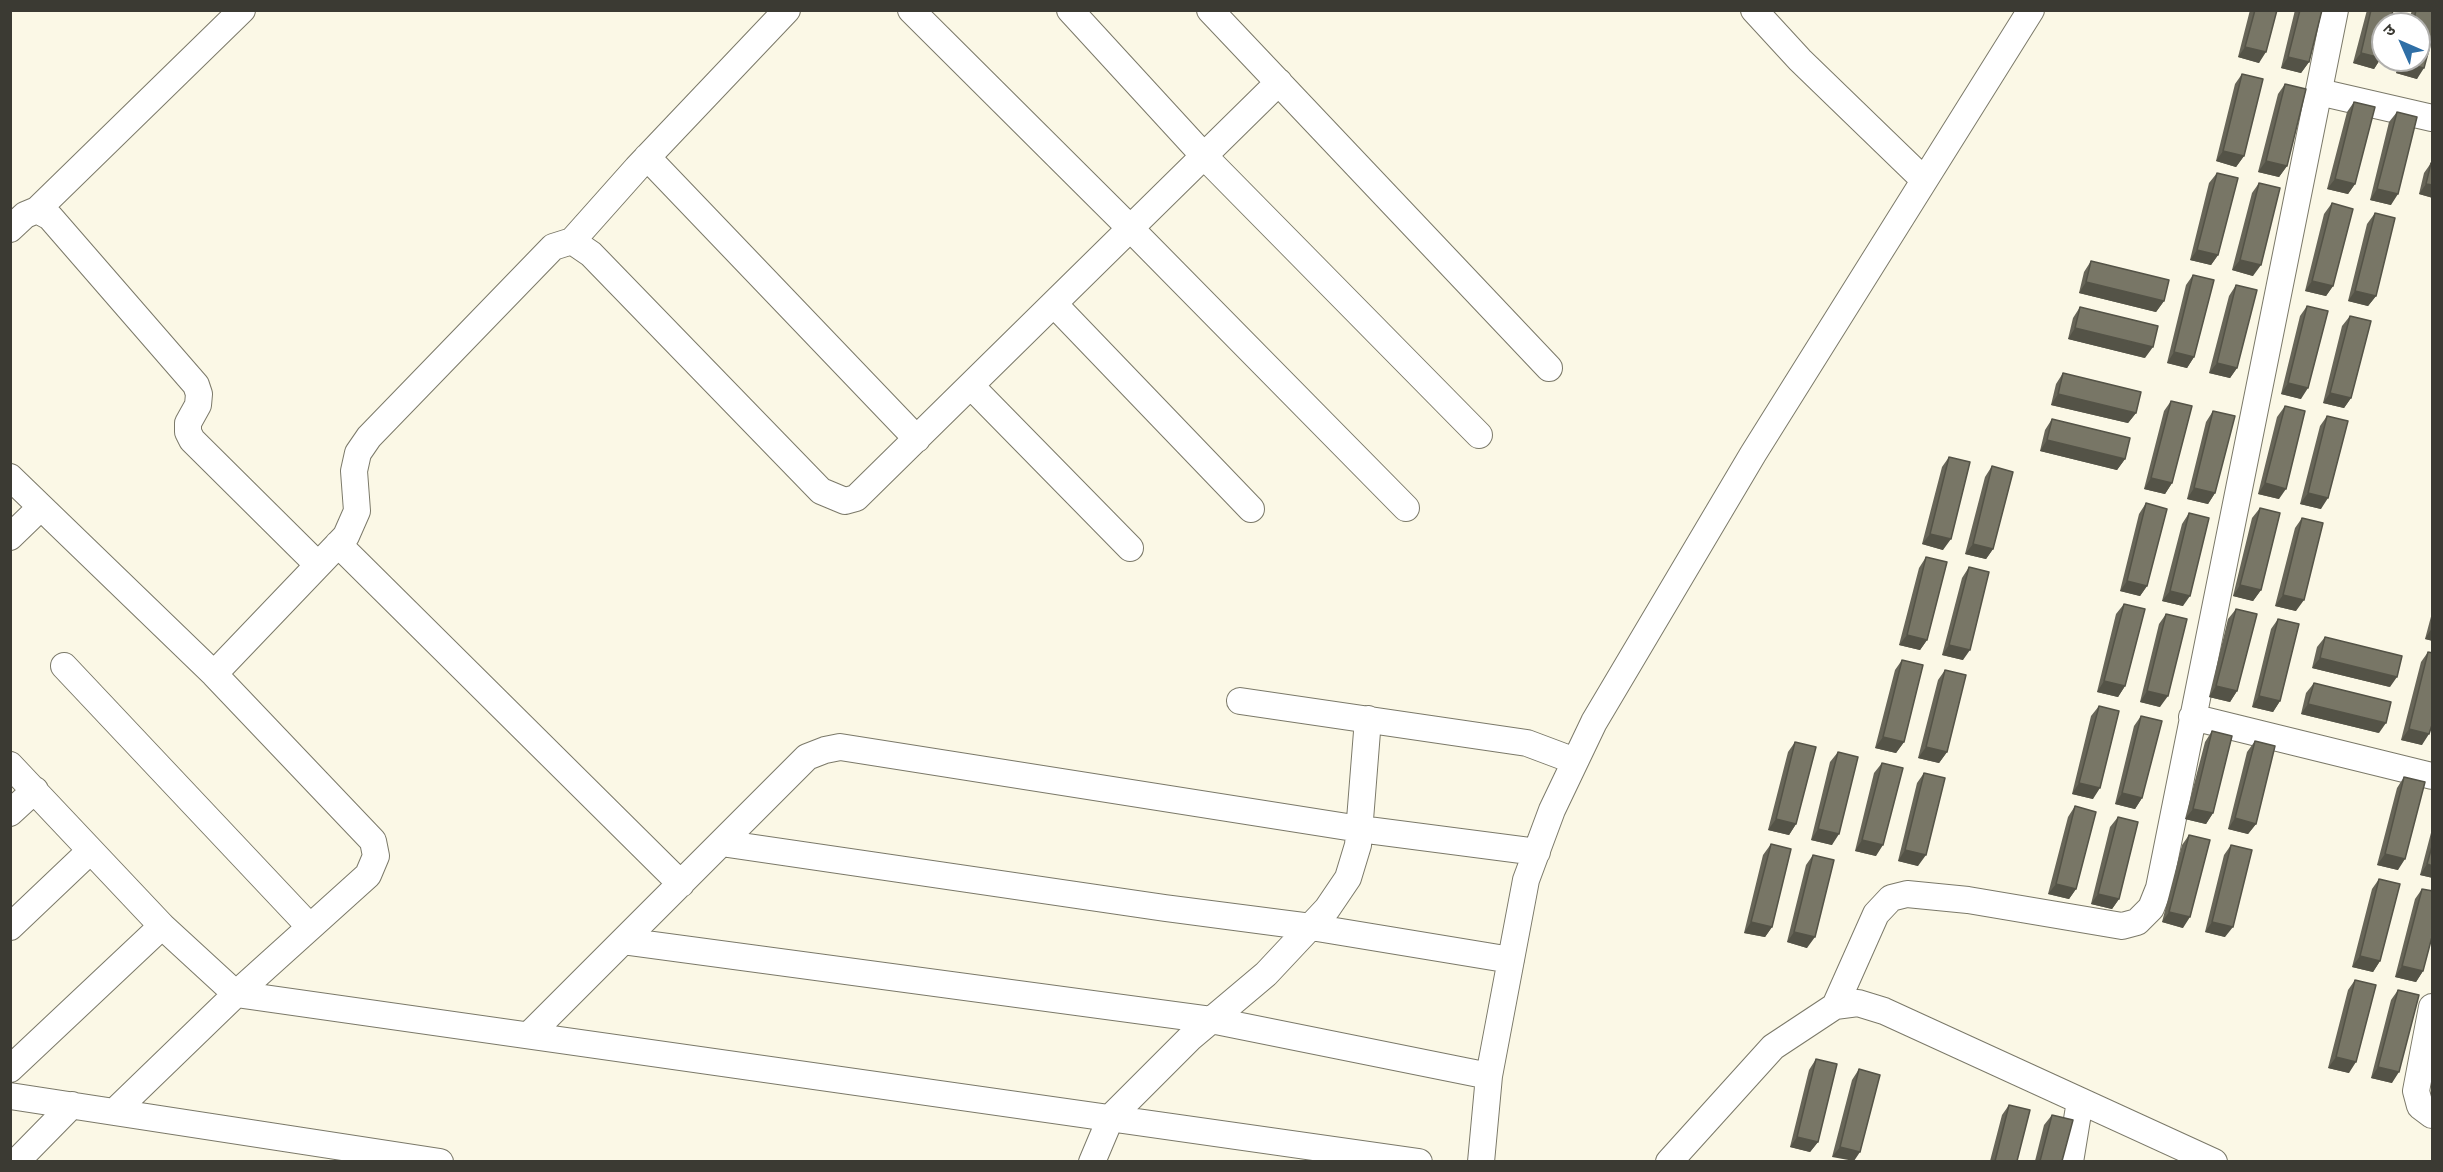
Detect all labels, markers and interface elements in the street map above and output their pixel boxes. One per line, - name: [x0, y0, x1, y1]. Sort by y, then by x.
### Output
- north arrow: [2371, 12, 2431, 72]
- text: उ: [2380, 21, 2399, 40]

